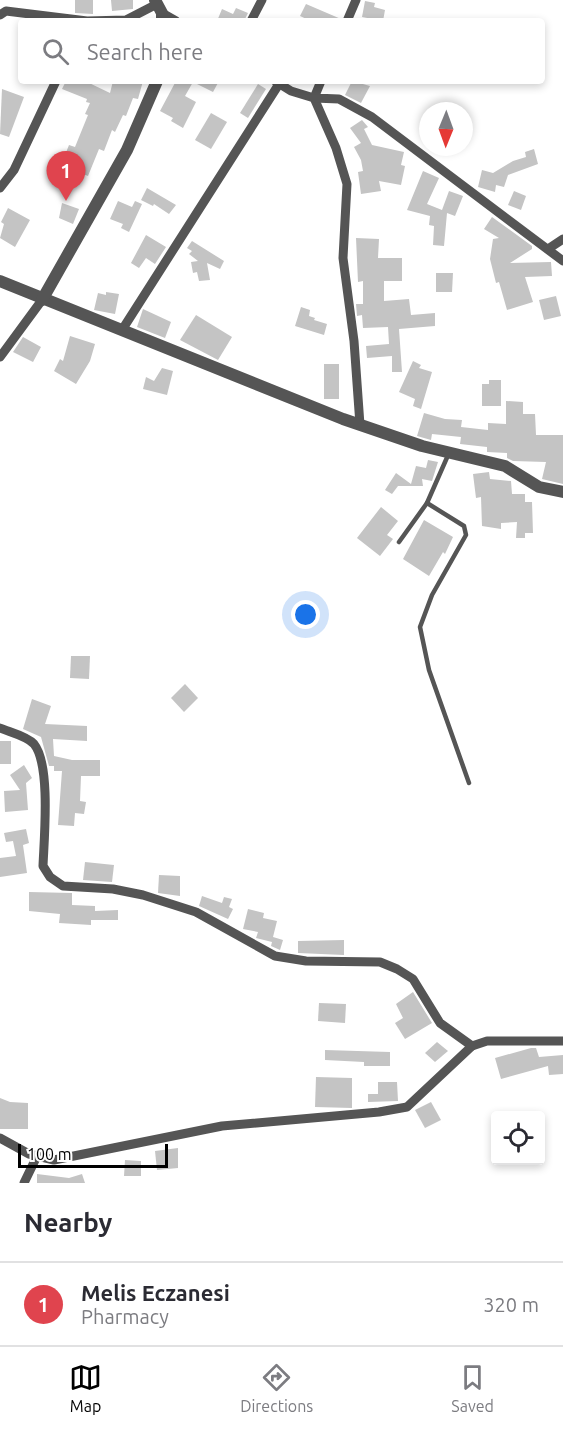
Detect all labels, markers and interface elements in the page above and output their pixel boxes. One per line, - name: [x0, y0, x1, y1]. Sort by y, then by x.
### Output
- search box: [18, 18, 545, 84]
- icon: search: [39, 35, 72, 68]
- text: Search here: [87, 39, 203, 64]
- north arrow: [419, 102, 473, 156]
- pin: 1: [46, 152, 86, 201]
- your location: [291, 600, 320, 629]
- map controls: [491, 1111, 545, 1165]
- button: locate: [491, 1111, 545, 1165]
- scale bar: [18, 1141, 168, 1168]
- text: 100 m: [27, 1145, 72, 1163]
- text: Nearby: [24, 1208, 112, 1237]
- text: Melis Eczanesi: [81, 1280, 230, 1305]
- text: 1: [38, 1293, 49, 1316]
- text: 320 m: [483, 1293, 539, 1316]
- text: Pharmacy: [81, 1305, 169, 1328]
- tab: Map: [69, 1361, 102, 1415]
- tab: Directions: [240, 1361, 313, 1415]
- tab: Saved: [451, 1361, 494, 1415]

